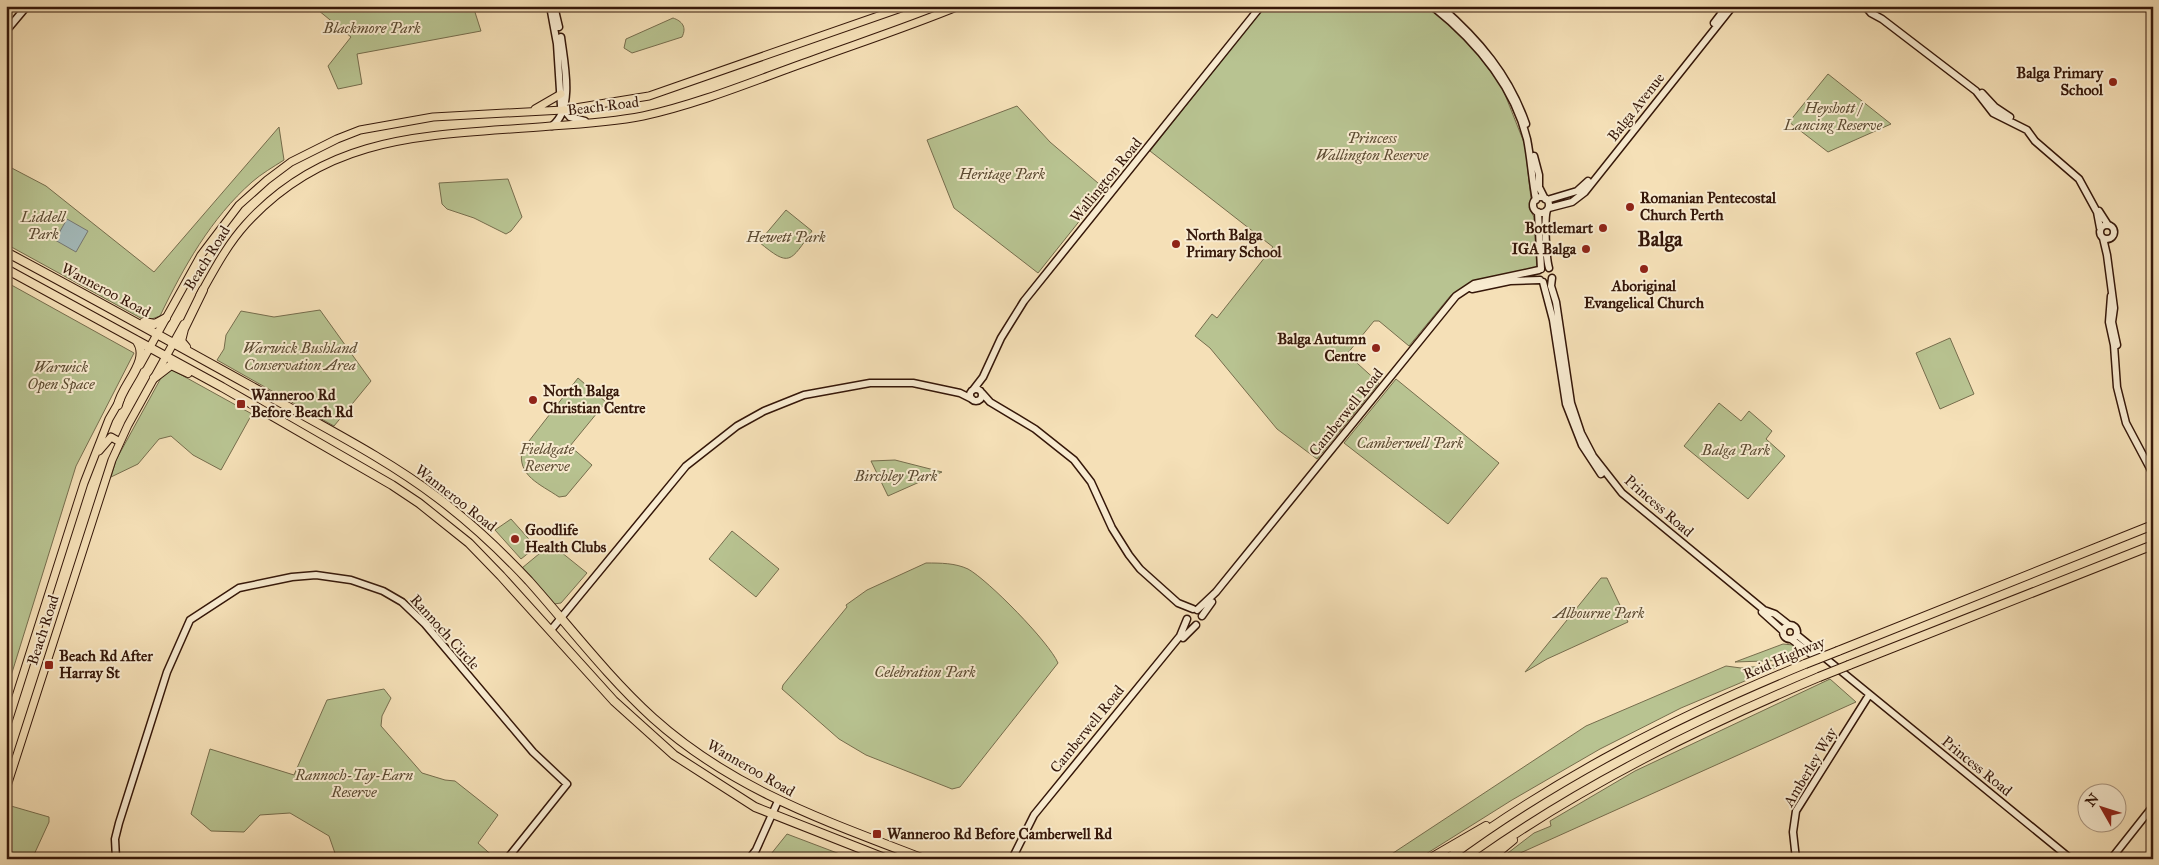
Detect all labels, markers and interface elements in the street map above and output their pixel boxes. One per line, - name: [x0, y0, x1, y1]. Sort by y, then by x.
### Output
- park label: Blackmore Park: [322, 19, 421, 37]
- place label: Balga Primary School: [2016, 64, 2104, 99]
- street label: Balga Avenue: [1604, 69, 1668, 145]
- marker: Balga Primary School: [2107, 76, 2119, 88]
- street label: Beach Road: [566, 93, 640, 119]
- park label: Heyshott / Lancing Reserve: [1783, 99, 1882, 134]
- park label: Princess Wallington Reserve: [1316, 129, 1429, 164]
- street label: Wallington Road: [1066, 134, 1146, 226]
- park label: Heritage Park: [958, 165, 1046, 183]
- place label: Romanian Pentecostal Church Perth: [1640, 189, 1777, 224]
- marker: Romanian Pentecostal Church Perth: [1624, 201, 1636, 213]
- park label: Liddell Park: [20, 208, 67, 243]
- place label: Bottlemart: [1525, 219, 1594, 237]
- street label: Beach Road: [180, 222, 234, 293]
- marker: Bottlemart: [1597, 222, 1609, 234]
- place label: North Balga Primary School: [1186, 226, 1283, 262]
- district label: Balga: [1638, 227, 1683, 252]
- park label: Hewett Park: [745, 228, 826, 246]
- marker: North Balga Primary School: [1170, 238, 1182, 250]
- place label: IGA Balga: [1512, 240, 1577, 259]
- marker: IGA Balga: [1580, 243, 1592, 255]
- street label: Wanneroo Road: [58, 259, 154, 321]
- marker: Aboriginal Evangelical Church: [1638, 263, 1650, 275]
- place label: Aboriginal Evangelical Church: [1584, 277, 1705, 313]
- place label: Balga Autumn Centre: [1277, 330, 1367, 365]
- park label: Warwick Bushland Conservation Area: [243, 339, 358, 374]
- marker: Balga Autumn Centre: [1370, 342, 1382, 354]
- park label: Warwick Open Space: [28, 358, 95, 394]
- street label: Camberwell Road: [1305, 364, 1387, 459]
- place label: North Balga Christian Centre: [543, 382, 646, 417]
- place label: Wanneroo Rd Before Beach Rd: [251, 386, 354, 421]
- marker: North Balga Christian Centre: [527, 394, 539, 406]
- marker: Wanneroo Rd Before Beach Rd: [235, 398, 247, 410]
- park label: Camberwell Park: [1356, 434, 1464, 452]
- park label: Fieldgate Reserve: [519, 440, 574, 475]
- park label: Balga Park: [1701, 441, 1771, 459]
- street label: Wanneroo Road: [412, 461, 501, 536]
- park label: Birchley Park: [853, 467, 938, 485]
- street label: Princess Road: [1621, 471, 1697, 541]
- place label: Goodlife Health Clubs: [525, 521, 607, 556]
- marker: Goodlife Health Clubs: [509, 533, 521, 545]
- street label: Rannoch Circle: [406, 591, 484, 673]
- street label: Beach Road: [23, 592, 63, 667]
- park label: Albourne Park: [1552, 604, 1645, 622]
- street label: Reid Highway: [1741, 632, 1828, 683]
- place label: Beach Rd After Harray St: [59, 647, 153, 683]
- marker: Beach Rd After Harray St: [43, 659, 55, 671]
- park label: Celebration Park: [874, 663, 976, 681]
- street label: Camberwell Road: [1046, 681, 1128, 776]
- street label: Amberley Way: [1779, 723, 1841, 811]
- street label: Princess Road: [1938, 732, 2016, 800]
- street label: Wanneroo Road: [704, 736, 799, 801]
- park label: Rannoch-Tay-Earn Reserve: [294, 766, 413, 801]
- north arrow: [2076, 782, 2126, 832]
- text: N: [2082, 790, 2103, 810]
- place label: Wanneroo Rd Before Camberwell Rd: [887, 825, 1113, 843]
- marker: Wanneroo Rd Before Camberwell Rd: [871, 828, 883, 840]

